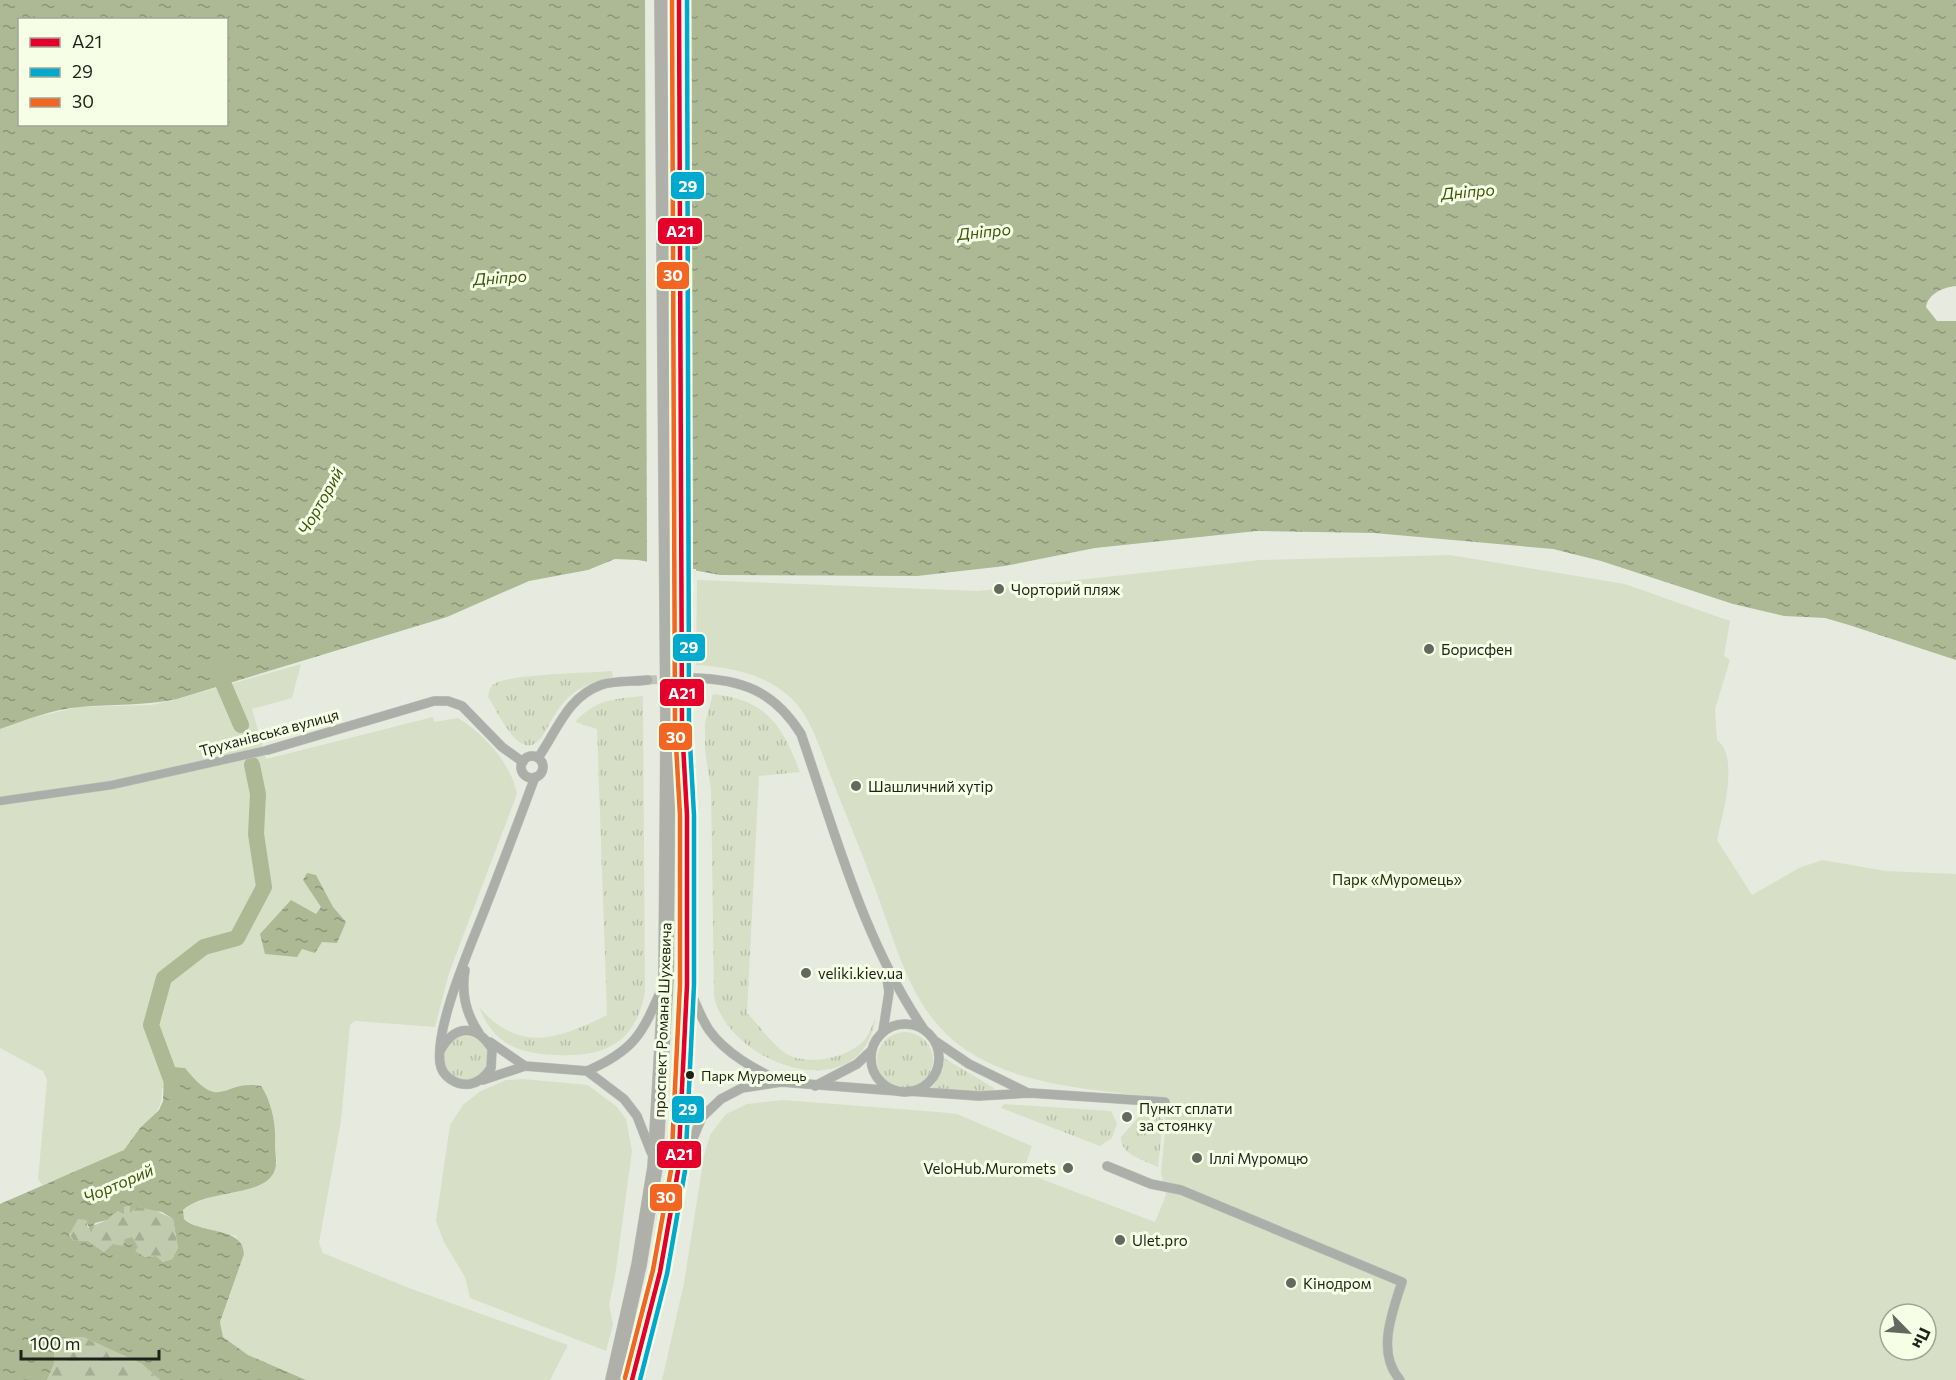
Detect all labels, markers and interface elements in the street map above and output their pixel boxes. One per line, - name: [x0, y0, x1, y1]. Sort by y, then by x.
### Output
- legend: [18, 18, 228, 126]
- text: А21: [72, 30, 102, 52]
- text: 29: [72, 60, 93, 82]
- text: 30: [72, 90, 94, 112]
- line badge: 29: [670, 171, 705, 200]
- text: 29: [679, 176, 698, 195]
- water label: Дніпро: [1438, 179, 1496, 203]
- line badge: А21: [657, 217, 703, 245]
- water label: Дніпро: [954, 219, 1012, 243]
- text: А21: [666, 221, 694, 240]
- line badge: 30: [656, 261, 690, 290]
- text: 30: [663, 265, 683, 284]
- water label: Дніпро: [471, 266, 527, 288]
- water label: Чорторий: [293, 464, 347, 538]
- place label: Чорторий пляж: [1011, 580, 1121, 598]
- marker: Чорторий пляж: [992, 582, 1006, 596]
- line badge: 29: [672, 633, 706, 662]
- text: 29: [680, 637, 699, 656]
- place label: Борисфен: [1441, 640, 1512, 658]
- marker: Борисфен: [1422, 642, 1436, 656]
- line badge: А21: [659, 678, 705, 707]
- text: А21: [668, 683, 696, 702]
- street label: Труханівська вулиця: [197, 705, 341, 759]
- line badge: 30: [658, 722, 693, 751]
- text: 30: [666, 727, 686, 746]
- place label: Шашличний хутір: [868, 777, 993, 795]
- marker: Шашличний хутір: [849, 779, 863, 793]
- park label: Парк «Муромець»: [1332, 870, 1462, 888]
- street label: проспект Романа Шухевича: [650, 922, 674, 1118]
- place label: veliki.kiev.ua: [818, 964, 903, 982]
- marker: veliki.kiev.ua: [799, 966, 813, 980]
- place label: Парк Муромець: [701, 1067, 806, 1084]
- marker: Парк Муромець: [684, 1069, 696, 1081]
- line badge: 29: [671, 1095, 705, 1124]
- text: 29: [679, 1099, 698, 1118]
- place label: Пункт сплати за стоянку: [1139, 1099, 1233, 1134]
- marker: Пункт сплати за стоянку: [1120, 1110, 1134, 1124]
- line badge: А21: [656, 1140, 702, 1169]
- text: А21: [665, 1144, 693, 1163]
- place label: Іллі Муромцю: [1209, 1149, 1308, 1167]
- marker: Іллі Муромцю: [1190, 1151, 1204, 1165]
- place label: VeloHub.Muromets: [923, 1159, 1056, 1177]
- water label: Чорторий: [80, 1160, 156, 1206]
- marker: VeloHub.Muromets: [1061, 1161, 1075, 1175]
- line badge: 30: [649, 1183, 683, 1212]
- text: 30: [656, 1187, 676, 1206]
- place label: Ulet.pro: [1132, 1231, 1188, 1249]
- marker: Ulet.pro: [1113, 1233, 1127, 1247]
- place label: Кінодром: [1303, 1274, 1371, 1292]
- marker: Кінодром: [1284, 1276, 1298, 1290]
- north arrow: [1878, 1302, 1938, 1362]
- scale bar: [21, 1323, 159, 1361]
- text: Пн: [1909, 1325, 1935, 1352]
- text: 100 m: [30, 1332, 80, 1354]

